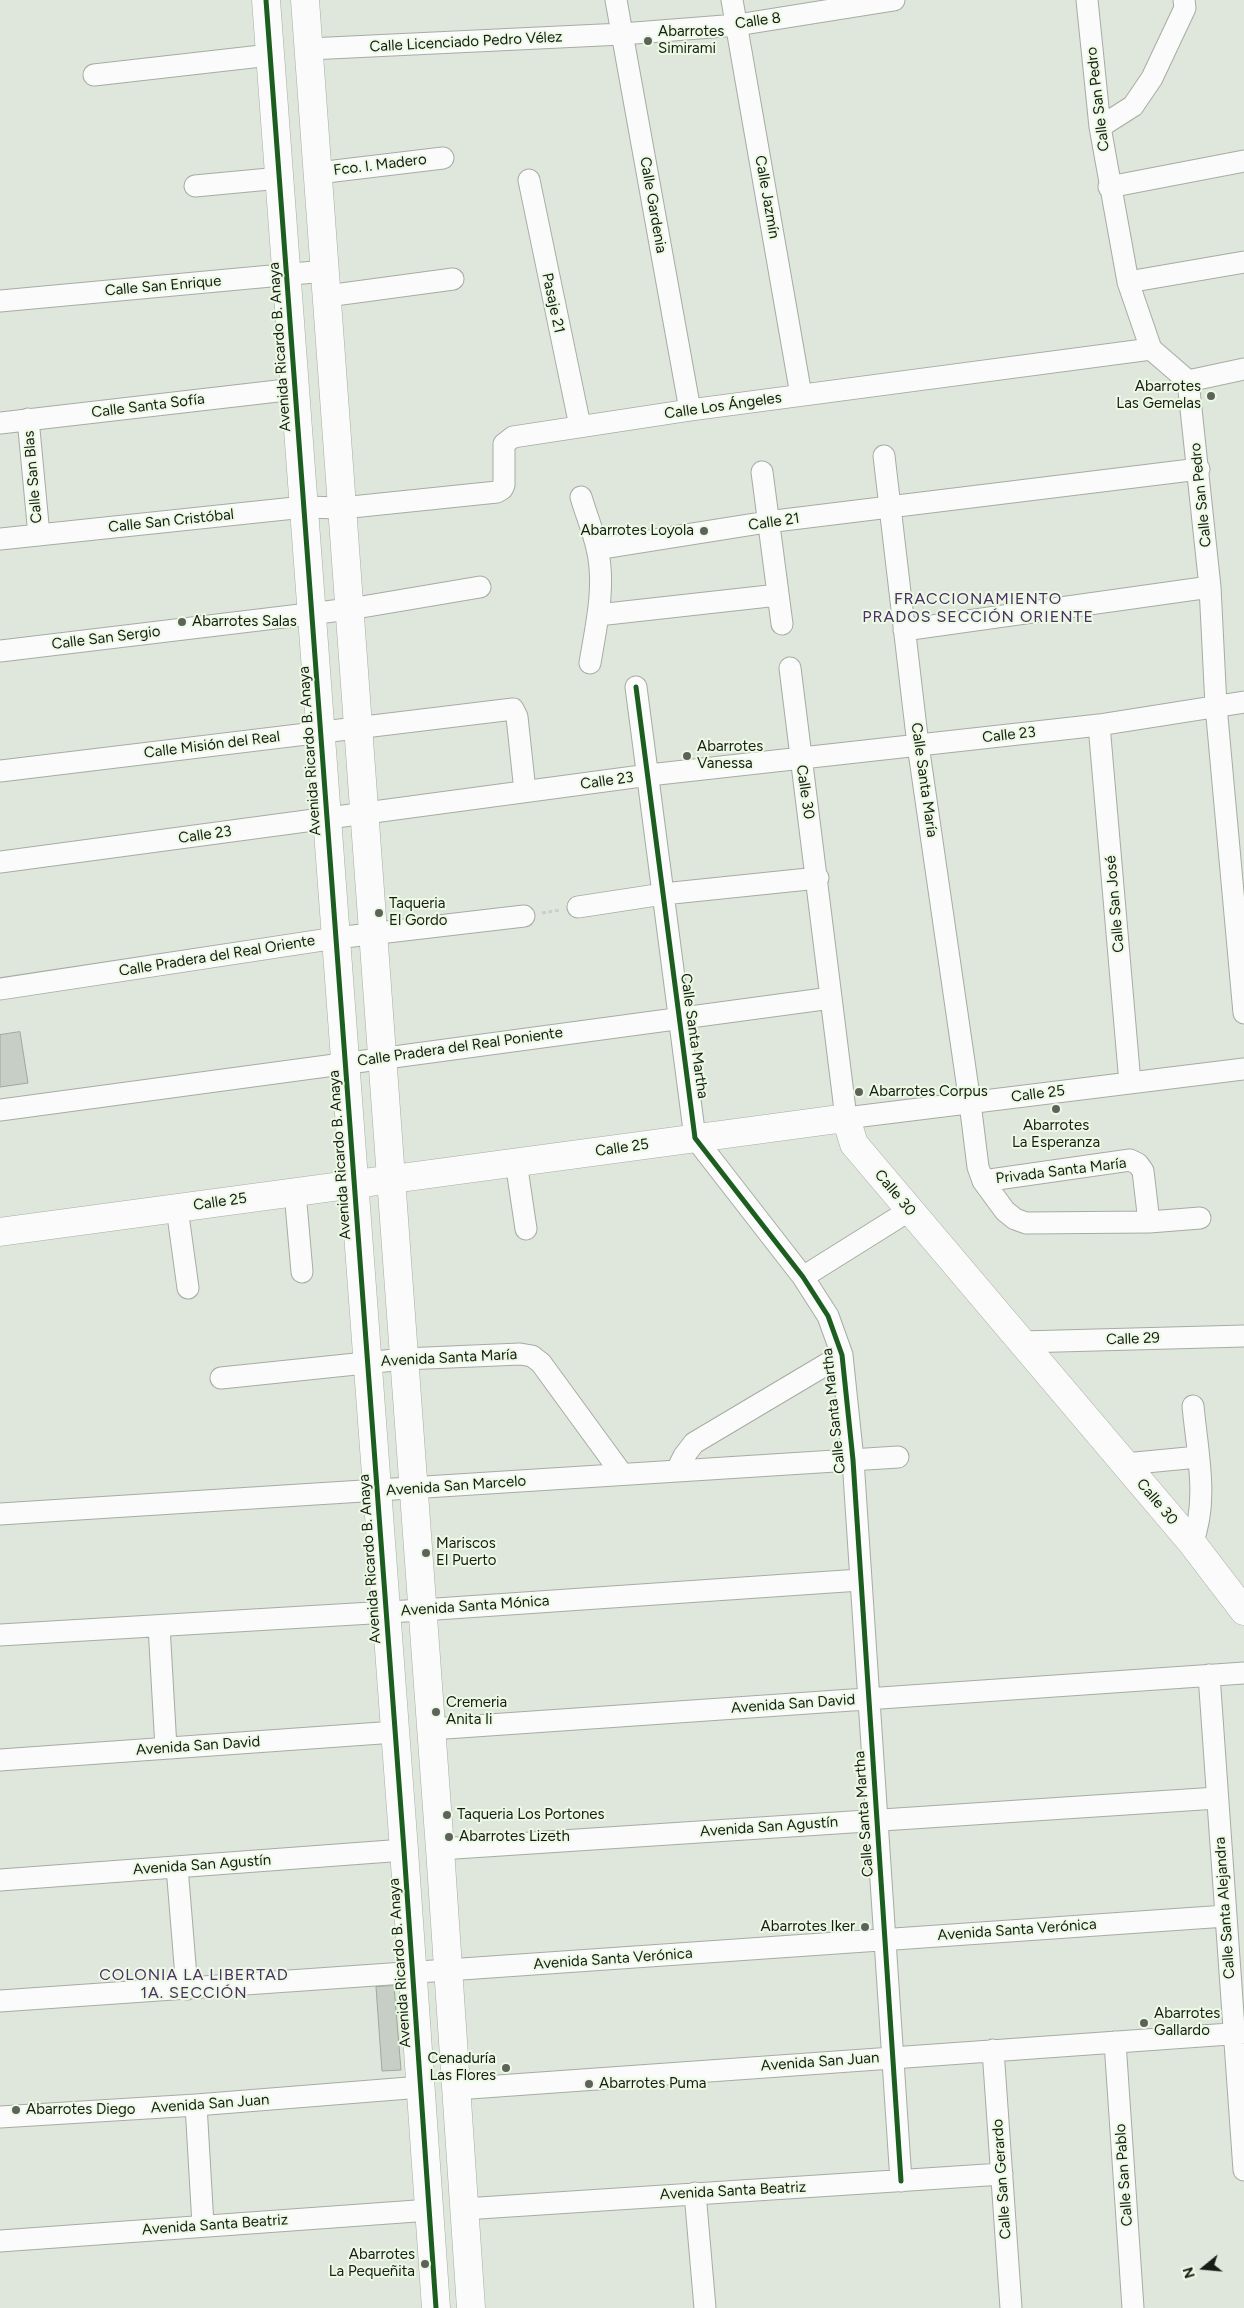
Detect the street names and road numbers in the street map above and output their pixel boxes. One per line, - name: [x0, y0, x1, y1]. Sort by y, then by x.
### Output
- street label: Calle 8: [734, 9, 782, 33]
- street label: Calle Licenciado Pedro Vélez: [369, 28, 563, 56]
- street label: Calle San Pedro: [1083, 46, 1113, 152]
- street label: Fco. I. Madero: [332, 150, 428, 180]
- street label: Calle Jazmín: [751, 154, 783, 240]
- street label: Calle Gardenia: [636, 155, 670, 255]
- street label: Avenida Ricardo B. Anaya: [265, 262, 295, 432]
- street label: Pasaje 21: [538, 271, 568, 335]
- street label: Calle San Enrique: [104, 272, 222, 300]
- street label: Calle Los Ángeles: [663, 389, 783, 423]
- street label: Calle Santa Sofía: [90, 390, 206, 422]
- street label: Calle San Blas: [20, 430, 46, 524]
- street label: Calle San Pedro: [1187, 442, 1215, 548]
- street label: Calle San Cristóbal: [107, 505, 235, 537]
- street label: Calle 21: [747, 510, 801, 534]
- street label: Calle San Sergio: [51, 622, 161, 654]
- street label: Avenida Ricardo B. Anaya: [295, 666, 325, 836]
- street label: Calle Santa María: [907, 721, 941, 839]
- street label: Calle 23: [981, 723, 1037, 747]
- street label: Calle Misión del Real: [143, 728, 281, 762]
- street label: Calle 30: [792, 764, 818, 820]
- street label: Calle 23: [579, 768, 635, 794]
- street label: Calle 23: [177, 822, 233, 848]
- street label: Calle San José: [1102, 855, 1128, 953]
- street label: Calle Pradera del Real Oriente: [118, 932, 316, 980]
- street label: Calle Santa Martha: [676, 972, 712, 1100]
- street label: Calle Pradera del Real Poniente: [356, 1024, 564, 1070]
- street label: Avenida Ricardo B. Anaya: [325, 1070, 355, 1240]
- street label: Calle 25: [1010, 1082, 1066, 1106]
- street label: Calle 25: [594, 1135, 650, 1161]
- street label: Privada Santa María: [995, 1154, 1127, 1188]
- street label: Calle 30: [871, 1166, 919, 1220]
- street label: Calle 25: [192, 1189, 248, 1215]
- street label: Calle 29: [1106, 1329, 1160, 1349]
- street label: Avenida Santa María: [380, 1345, 518, 1371]
- street label: Calle Santa Martha: [818, 1347, 850, 1475]
- street label: Avenida San Marcelo: [385, 1472, 527, 1500]
- street label: Avenida Ricardo B. Anaya: [355, 1474, 385, 1644]
- street label: Calle 30: [1133, 1475, 1181, 1529]
- street label: Avenida Santa Mónica: [400, 1592, 550, 1620]
- street label: Avenida San David: [730, 1691, 856, 1717]
- street label: Avenida San David: [135, 1733, 261, 1759]
- street label: Calle Santa Martha: [851, 1750, 877, 1878]
- street label: Avenida San Agustín: [699, 1813, 839, 1841]
- street label: Calle Santa Alejandra: [1211, 1836, 1239, 1980]
- street label: Avenida San Agustín: [132, 1851, 272, 1879]
- street label: Avenida Ricardo B. Anaya: [385, 1878, 415, 2048]
- street label: Avenida Santa Verónica: [937, 1915, 1097, 1945]
- street label: Avenida Santa Verónica: [533, 1944, 693, 1974]
- street label: Avenida San Juan: [760, 2049, 880, 2075]
- street label: Avenida San Juan: [150, 2091, 270, 2117]
- street label: Calle San Gerardo: [989, 2118, 1015, 2240]
- street label: Calle San Pablo: [1111, 2123, 1137, 2227]
- street label: Avenida Santa Beatriz: [659, 2178, 807, 2204]
- street label: Avenida Santa Beatriz: [141, 2211, 289, 2239]

